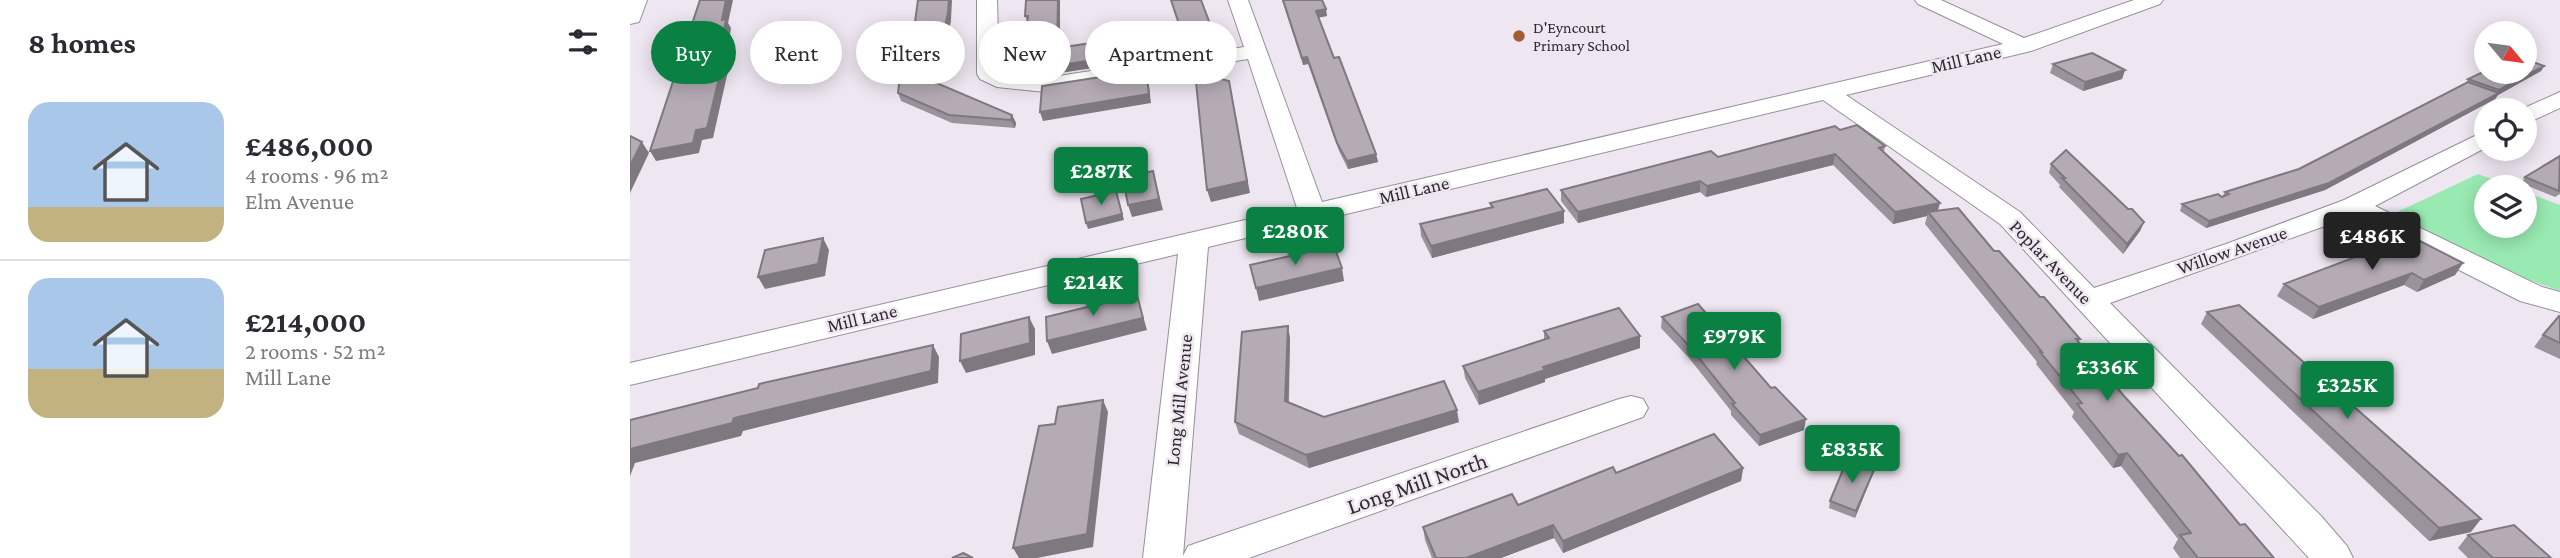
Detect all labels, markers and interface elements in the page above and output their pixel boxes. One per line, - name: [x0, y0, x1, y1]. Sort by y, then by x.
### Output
- place label: D'Eyncourt Primary School: [1533, 19, 1630, 55]
- chip: Buy: [651, 21, 736, 84]
- chip: Rent: [750, 21, 842, 84]
- chip: Filters: [856, 21, 965, 84]
- chip: New: [979, 21, 1071, 84]
- chip: Apartment: [1085, 21, 1237, 84]
- north arrow: [2474, 21, 2538, 84]
- map controls: [2474, 21, 2537, 238]
- icon: filters: [564, 23, 602, 61]
- text: 8 homes: [28, 26, 136, 59]
- marker: D'Eyncourt Primary School: [1511, 28, 1527, 44]
- street label: Mill Lane: [1929, 41, 2003, 77]
- button: locate: [2474, 98, 2537, 161]
- text: £486,000: [245, 129, 373, 162]
- icon: home: [84, 130, 168, 214]
- pin: £287K: [1052, 148, 1150, 207]
- text: £287K: [1070, 157, 1132, 183]
- text: 4 rooms · 96 m²: [245, 162, 388, 188]
- street label: Mill Lane: [1377, 172, 1451, 208]
- button: layers: [2474, 175, 2537, 238]
- text: Elm Avenue: [245, 188, 354, 214]
- pin: £280K: [1246, 208, 1344, 267]
- pin: £486K: [2323, 212, 2421, 272]
- street label: Poplar Avenue: [2006, 216, 2096, 308]
- text: £280K: [1262, 217, 1328, 243]
- street label: Willow Avenue: [2174, 221, 2290, 279]
- text: £486K: [2339, 222, 2405, 248]
- pin: £214K: [1044, 258, 1142, 318]
- text: £214K: [1063, 268, 1123, 294]
- street label: Mill Lane: [825, 300, 899, 336]
- text: £214,000: [245, 305, 366, 338]
- icon: home: [84, 306, 168, 390]
- pin: £979K: [1685, 312, 1783, 372]
- text: £979K: [1703, 322, 1765, 348]
- street label: Long Mill Avenue: [1162, 333, 1196, 467]
- text: 2 rooms · 52 m²: [245, 338, 385, 364]
- pin: £336K: [2058, 344, 2156, 403]
- text: £336K: [2076, 353, 2138, 379]
- pin: £325K: [2298, 362, 2396, 421]
- text: Mill Lane: [245, 364, 331, 390]
- text: £325K: [2317, 371, 2377, 397]
- pin: £835K: [1803, 426, 1901, 485]
- text: £835K: [1821, 435, 1883, 461]
- street label: Long Mill North: [1343, 447, 1491, 519]

